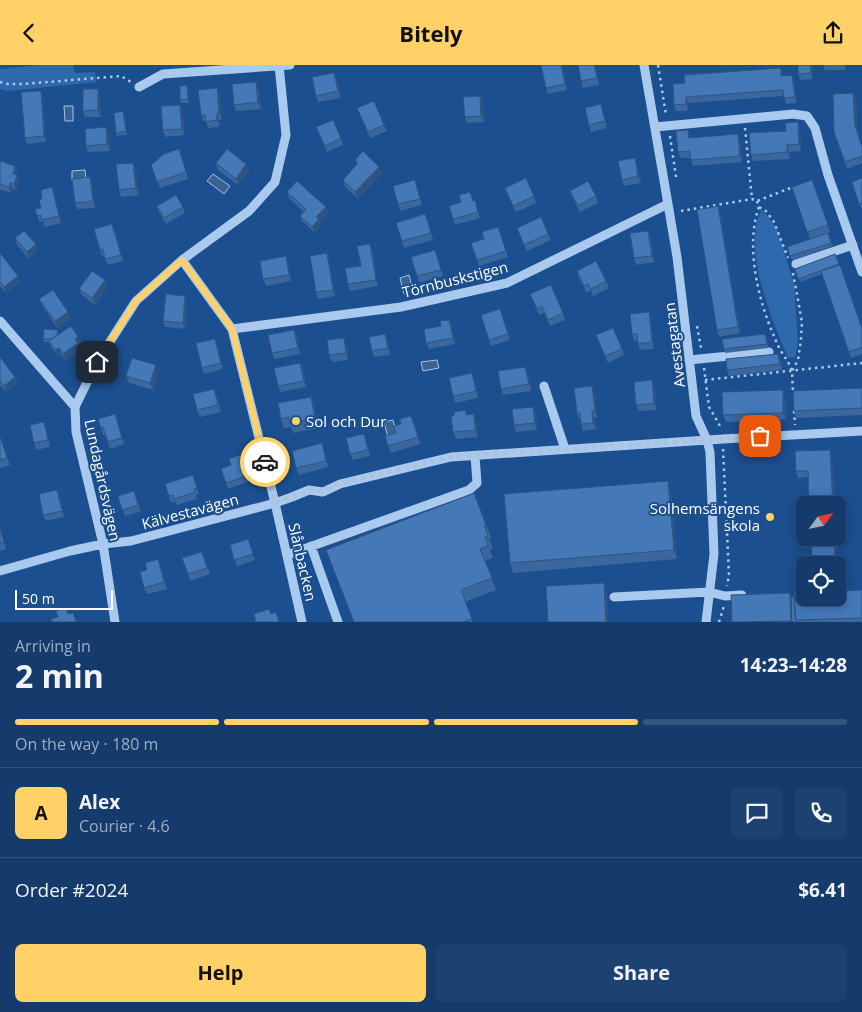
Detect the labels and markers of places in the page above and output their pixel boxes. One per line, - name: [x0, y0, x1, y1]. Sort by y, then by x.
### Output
- pin: [76, 341, 118, 383]
- place label: Sol och Dur: [306, 411, 386, 431]
- marker: Sol och Dur: [290, 415, 302, 427]
- pin: [739, 415, 781, 457]
- place label: Solhemsängens skola: [650, 498, 760, 535]
- marker: Solhemsängens skola: [764, 511, 776, 523]

